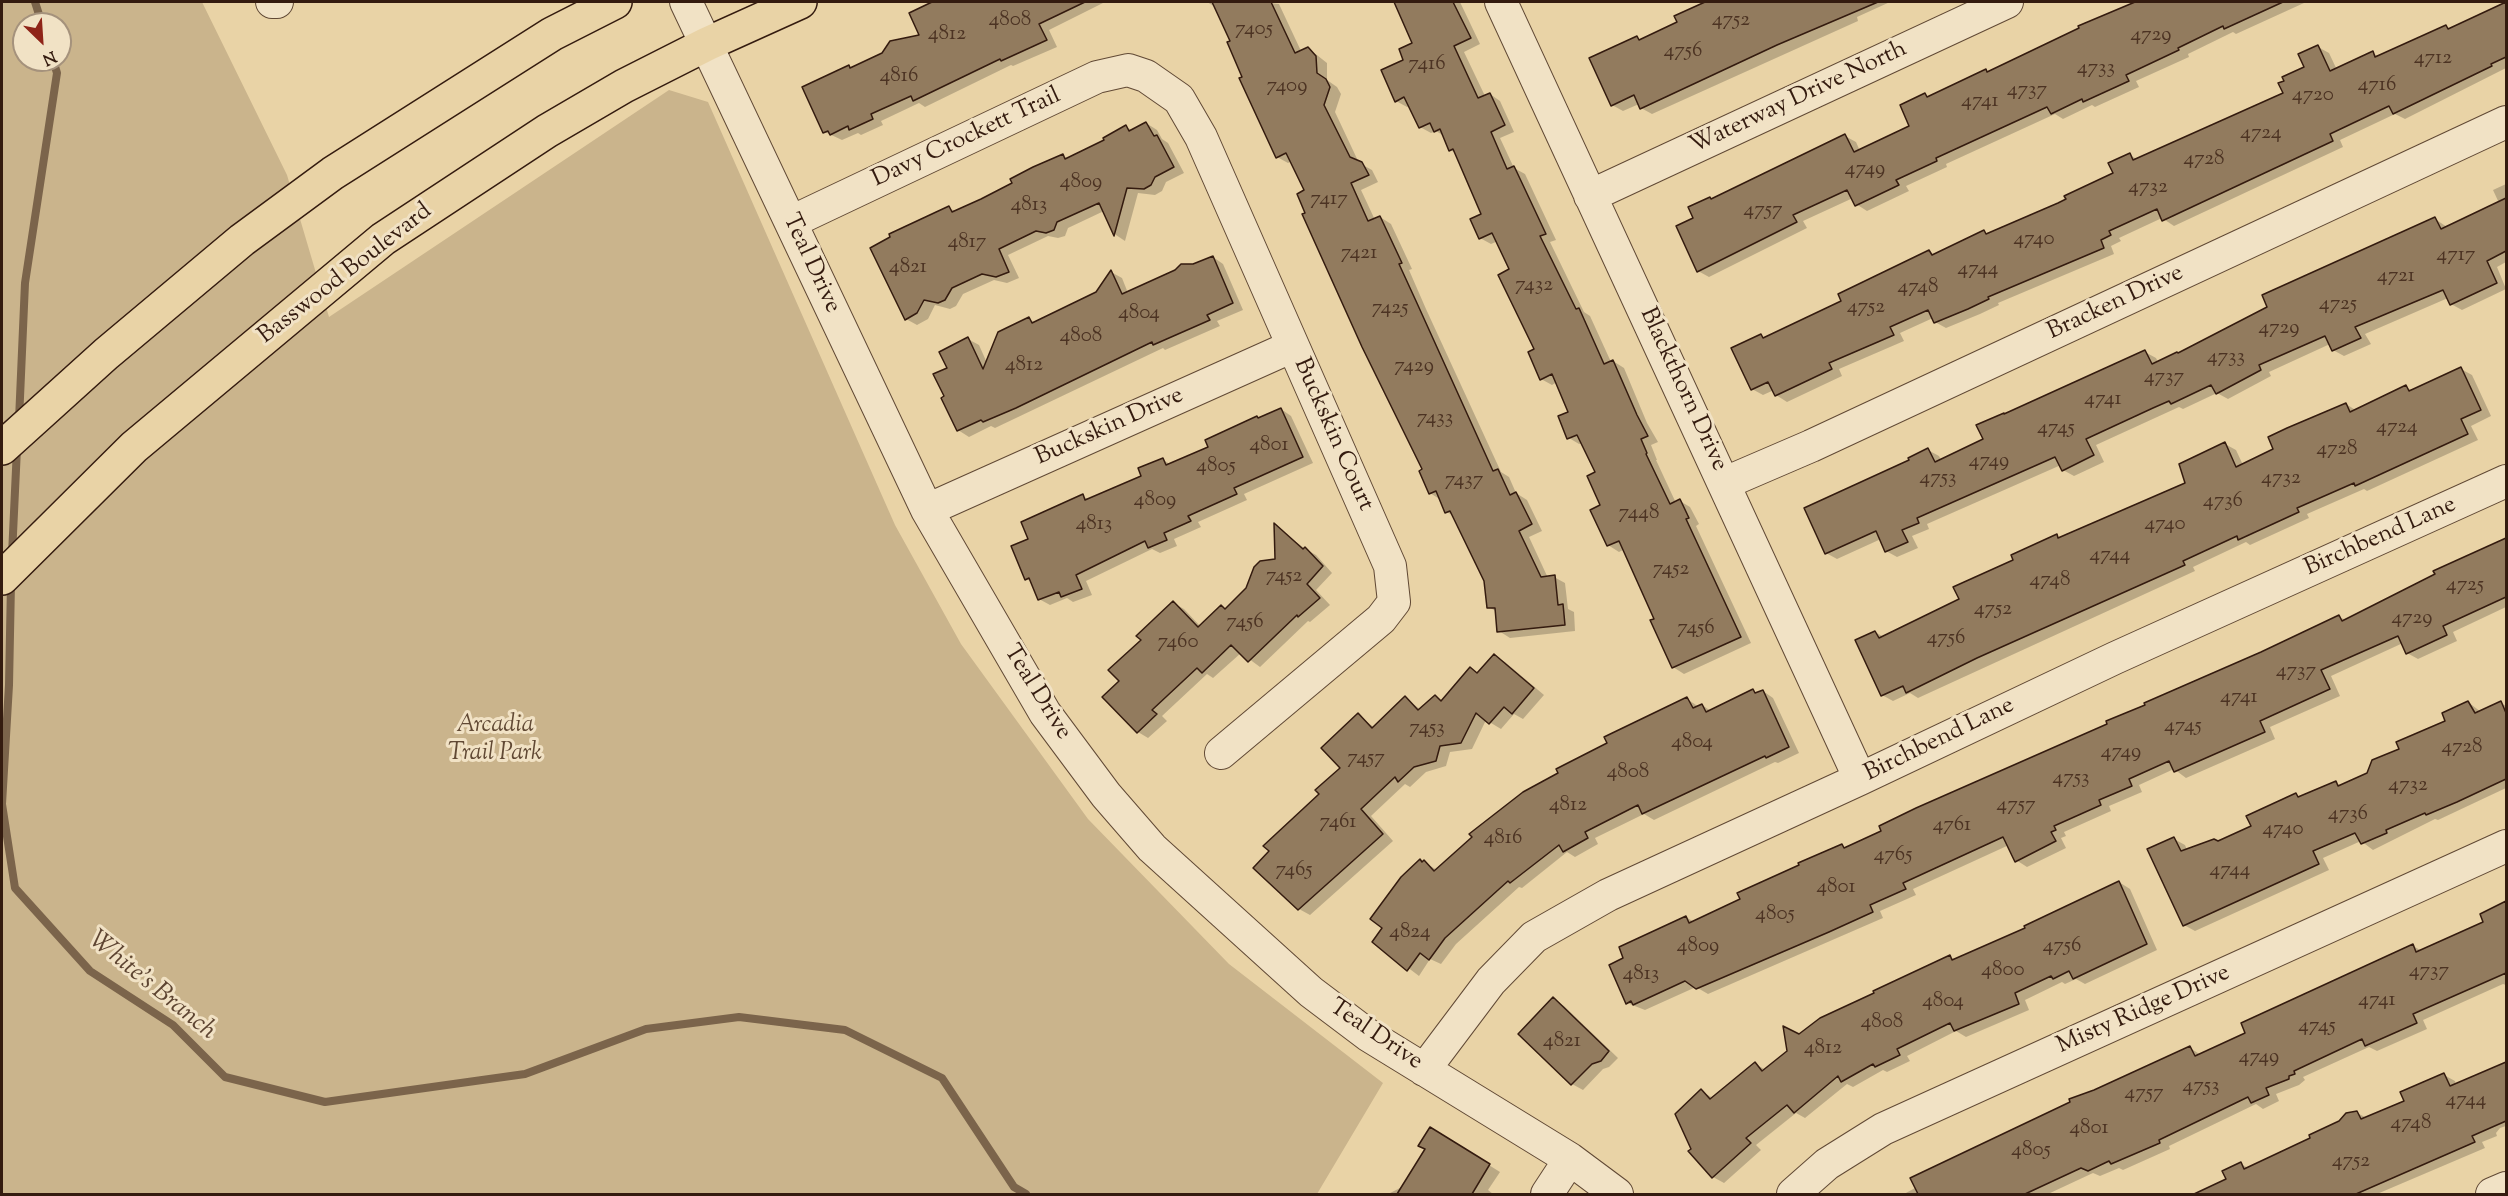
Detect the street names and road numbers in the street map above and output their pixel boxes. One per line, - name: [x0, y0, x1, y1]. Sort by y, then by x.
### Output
- street label: Waterway Drive North: [1686, 36, 1912, 162]
- street label: Davy Crockett Trail: [868, 83, 1066, 195]
- street label: Basswood Boulevard: [253, 198, 439, 352]
- street label: Teal Drive: [774, 210, 846, 318]
- street label: Bracken Drive: [2044, 260, 2188, 348]
- street label: Blackthorn Drive: [1632, 304, 1732, 476]
- street label: Buckskin Court: [1285, 354, 1379, 516]
- street label: Buckskin Drive: [1031, 382, 1189, 474]
- street label: Birchbend Lane: [2301, 492, 2461, 584]
- street label: Teal Drive: [996, 640, 1076, 746]
- street label: Birchbend Lane: [1860, 692, 2020, 790]
- street label: Misty Ridge Drive: [2053, 960, 2235, 1062]
- street label: Teal Drive: [1323, 994, 1427, 1078]

